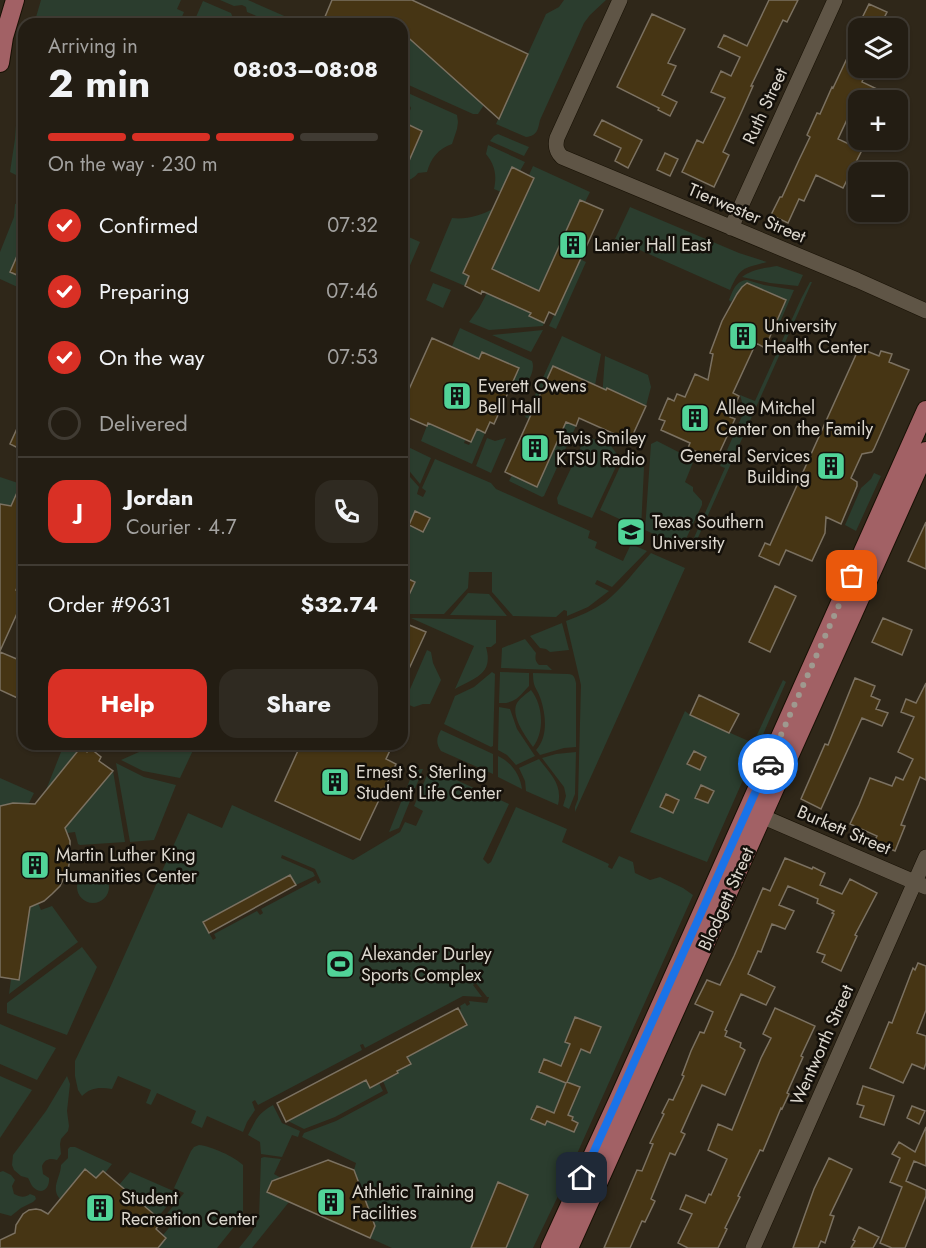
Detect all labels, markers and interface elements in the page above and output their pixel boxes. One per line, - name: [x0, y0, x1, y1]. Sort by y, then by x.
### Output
- map controls: [848, 18, 908, 222]
- button: layers: [848, 18, 908, 78]
- text: Arriving in: [48, 32, 138, 61]
- text: 08:03–08:08: [233, 53, 378, 85]
- text: 2 min: [48, 55, 150, 112]
- street label: Ruth Street: [736, 63, 794, 148]
- button: +: [848, 90, 908, 150]
- text: On the way · 230 m: [48, 150, 218, 179]
- button: −: [848, 162, 908, 222]
- street label: Tierwester Street: [684, 176, 811, 250]
- icon: check: [48, 209, 81, 242]
- text: Confirmed: [99, 209, 198, 241]
- text: 07:32: [327, 211, 378, 240]
- building icon: Lanier Hall East: [557, 229, 589, 261]
- place label: Lanier Hall East: [594, 232, 712, 258]
- icon: check: [48, 275, 81, 308]
- text: Preparing: [99, 275, 190, 307]
- text: 07:46: [326, 277, 378, 306]
- place label: University Health Center: [764, 313, 870, 360]
- building icon: University Health Center: [727, 320, 759, 352]
- icon: check: [48, 341, 81, 374]
- text: On the way: [99, 341, 204, 373]
- text: 07:53: [327, 343, 378, 372]
- place label: Everett Owens Bell Hall: [478, 373, 586, 420]
- building icon: Everett Owens Bell Hall: [441, 380, 473, 412]
- place label: Allee Mitchel Center on the Family: [716, 395, 873, 442]
- building icon: Allee Mitchel Center on the Family: [679, 402, 711, 434]
- text: Delivered: [99, 407, 188, 439]
- place label: Tavis Smiley KTSU Radio: [556, 425, 646, 472]
- building icon: Tavis Smiley KTSU Radio: [519, 432, 551, 464]
- place label: General Services Building: [680, 443, 810, 490]
- building icon: General Services Building: [815, 450, 847, 482]
- button: phone: [315, 480, 378, 543]
- text: Jordan: [126, 481, 193, 513]
- text: J: [76, 495, 83, 527]
- place label: Texas Southern University: [652, 509, 764, 556]
- text: Courier · 4.7: [126, 513, 237, 542]
- school or university icon: Texas Southern University: [615, 516, 647, 548]
- pin: [826, 550, 877, 601]
- icon: bag: [835, 559, 868, 592]
- text: Order #9631: [48, 588, 172, 620]
- text: $32.74: [301, 588, 378, 620]
- button: Help: [48, 669, 207, 738]
- button: Share: [219, 669, 378, 738]
- courier: [738, 734, 798, 794]
- icon: car: [752, 748, 785, 781]
- place label: Ernest S. Sterling Student Life Center: [356, 759, 503, 806]
- building icon: Ernest S. Sterling Student Life Center: [319, 766, 351, 798]
- street label: Burkett Street: [793, 799, 896, 862]
- place label: Martin Luther King Humanities Center: [56, 842, 198, 889]
- street label: Blodgett Street: [692, 842, 761, 955]
- building icon: Martin Luther King Humanities Center: [19, 849, 51, 881]
- place label: Alexander Durley Sports Complex: [361, 941, 492, 988]
- sports icon: Alexander Durley Sports Complex: [324, 948, 356, 980]
- street label: Wentworth Street: [784, 980, 860, 1109]
- pin: [556, 1152, 607, 1203]
- icon: home: [565, 1161, 598, 1194]
- place label: Athletic Training Facilities: [352, 1179, 474, 1226]
- place label: Student Recreation Center: [121, 1185, 258, 1232]
- building icon: Athletic Training Facilities: [315, 1186, 347, 1218]
- building icon: Student Recreation Center: [84, 1192, 116, 1224]

